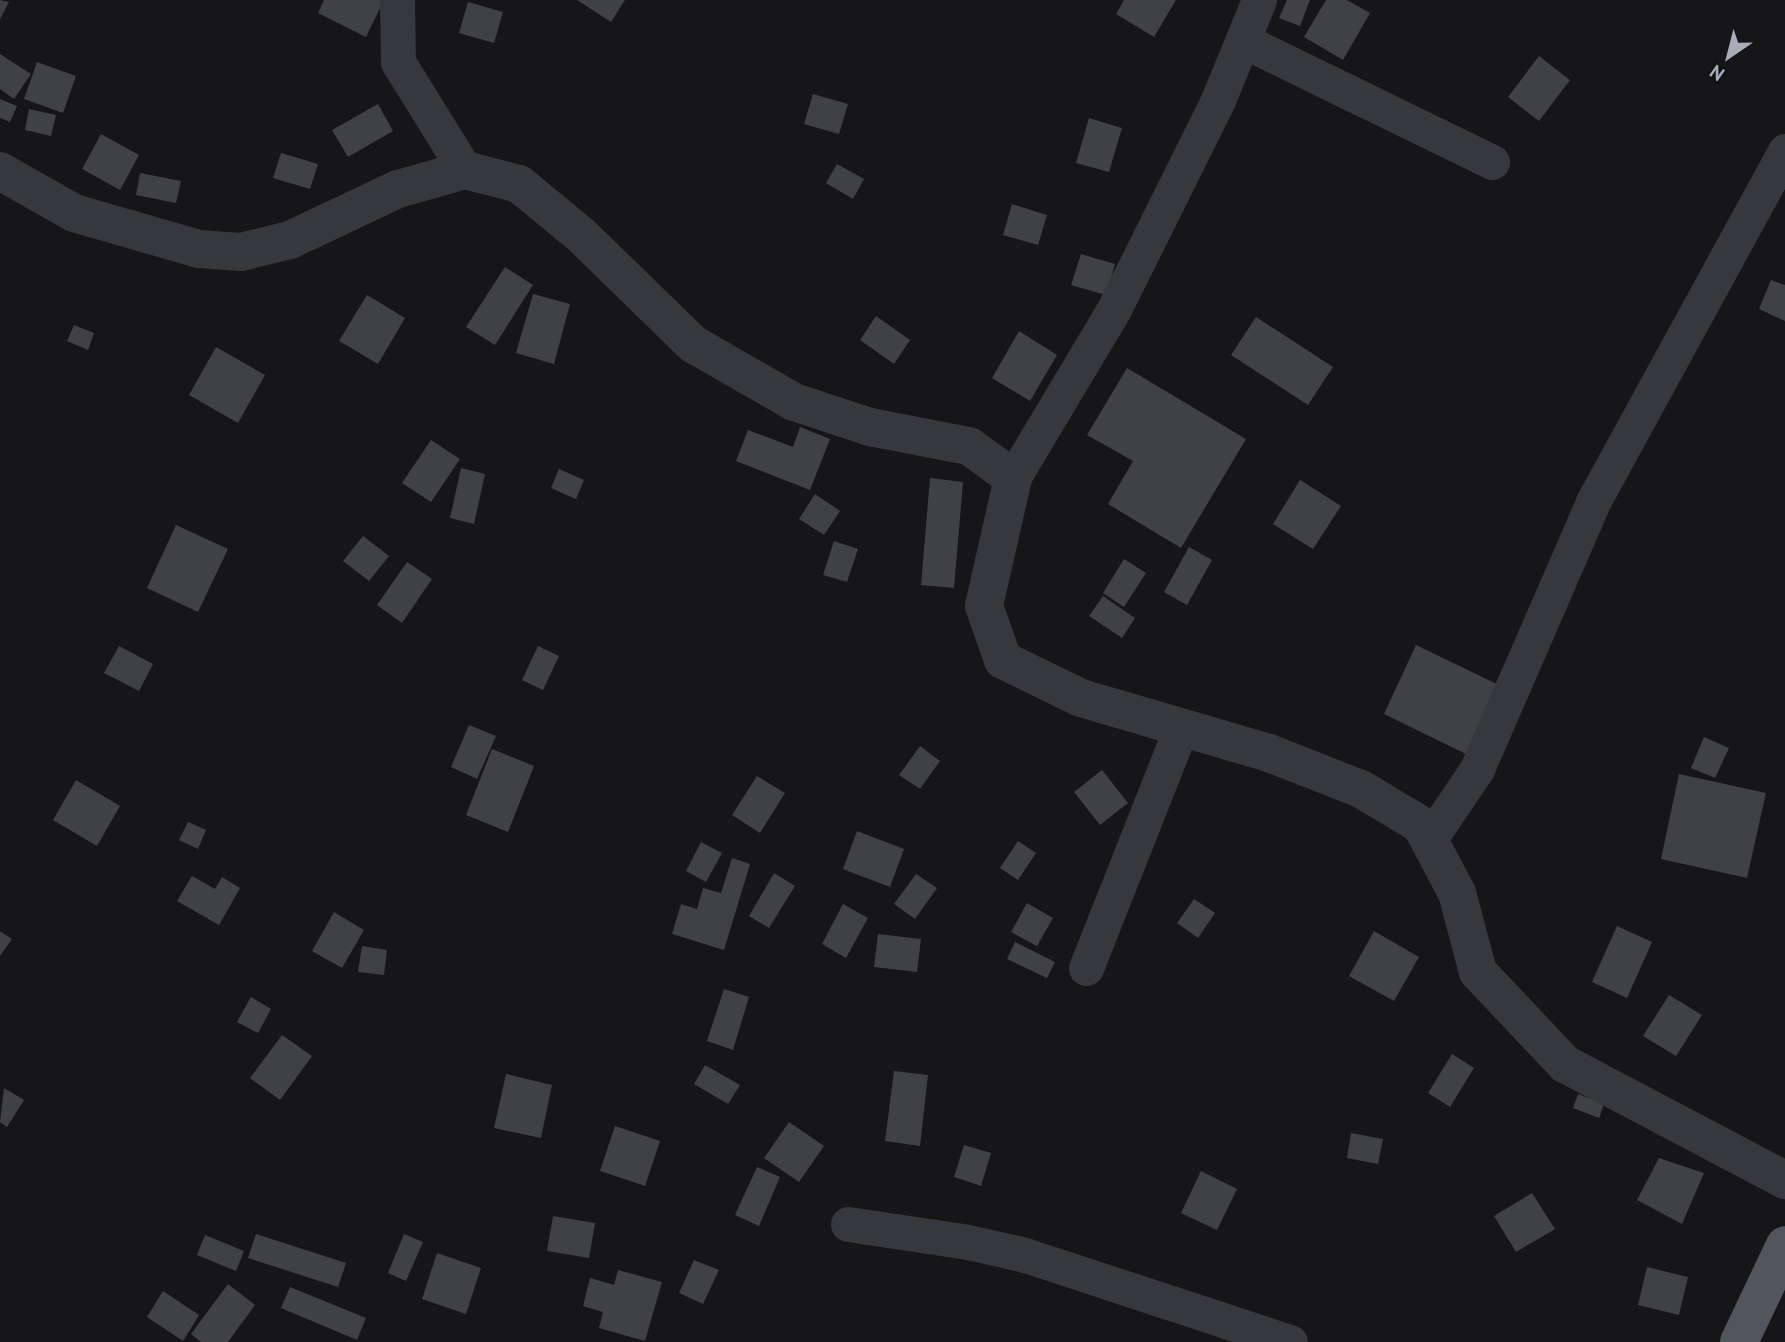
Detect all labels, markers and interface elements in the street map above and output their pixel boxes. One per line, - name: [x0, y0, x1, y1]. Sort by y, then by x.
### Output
- north arrow: [1694, 21, 1764, 91]
- text: N: [1705, 60, 1729, 87]

